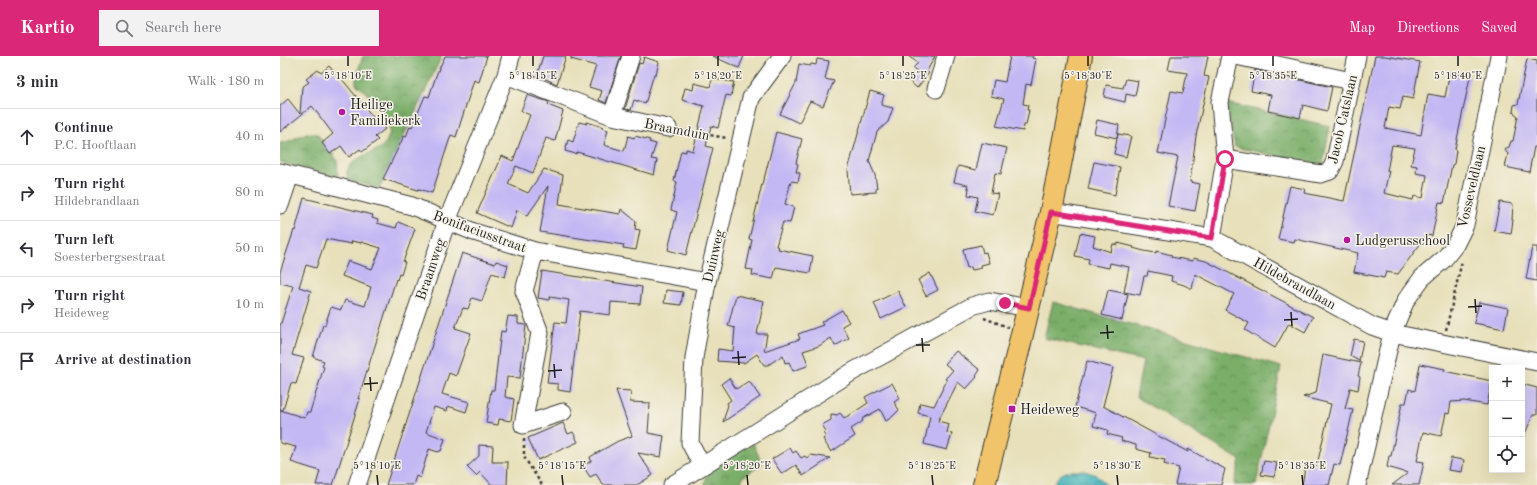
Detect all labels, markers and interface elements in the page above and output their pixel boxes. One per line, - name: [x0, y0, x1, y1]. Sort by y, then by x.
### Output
- search box: [99, 10, 379, 46]
- icon: search: [113, 17, 135, 39]
- text: Kartio: [20, 19, 75, 38]
- text: Search here: [145, 21, 221, 36]
- text: Map: [1349, 21, 1375, 35]
- text: Directions: [1397, 21, 1459, 35]
- text: Saved: [1481, 21, 1517, 35]
- text: 5°18'10"E: [324, 71, 372, 81]
- text: 5°18'15"E: [509, 71, 557, 81]
- text: 5°18'20"E: [694, 71, 742, 81]
- text: 5°18'25"E: [879, 71, 927, 81]
- text: 5°18'30"E: [1064, 71, 1112, 81]
- text: 5°18'35"E: [1249, 71, 1297, 81]
- text: 5°18'40"E: [1434, 71, 1482, 81]
- street label: Jacob Catslaan: [1326, 73, 1360, 165]
- text: 3 min: [16, 74, 59, 91]
- text: Walk · 180 m: [187, 75, 264, 88]
- place label: Heilige Familiekerk: [350, 98, 421, 128]
- marker: Heilige Familiekerk: [337, 107, 347, 117]
- street label: Braamduin: [643, 117, 711, 143]
- text: Continue: [54, 121, 113, 136]
- icon: ahead: [16, 126, 38, 148]
- text: 40 m: [235, 130, 264, 143]
- text: P.C. Hooftlaan: [54, 139, 137, 152]
- street label: Vosseveldlaan: [1456, 144, 1488, 230]
- route start: [1216, 150, 1234, 168]
- text: Turn right: [54, 177, 125, 192]
- icon: right: [16, 182, 38, 204]
- text: 80 m: [235, 186, 264, 199]
- text: Hildebrandlaan: [54, 195, 140, 208]
- street label: Bonifaciusstraat: [431, 209, 528, 255]
- street label: Duinweg: [701, 228, 727, 284]
- text: Turn left: [54, 233, 114, 248]
- place label: Ludgerusschool: [1355, 234, 1450, 248]
- marker: Ludgerusschool: [1342, 235, 1352, 245]
- street label: Braamweg: [414, 236, 448, 302]
- icon: left: [16, 238, 38, 260]
- text: 50 m: [235, 242, 264, 255]
- text: Soesterbergsestraat: [54, 251, 166, 264]
- street label: Hildebrandlaan: [1251, 255, 1339, 313]
- text: Turn right: [54, 289, 125, 304]
- icon: right: [16, 294, 38, 316]
- route end: [996, 294, 1014, 312]
- text: 10 m: [235, 298, 264, 311]
- text: Heideweg: [54, 307, 109, 320]
- icon: arrive: [16, 350, 38, 372]
- text: Arrive at destination: [54, 353, 192, 368]
- map controls: [1489, 365, 1525, 473]
- button: +: [1489, 365, 1525, 401]
- button: −: [1489, 401, 1525, 437]
- place label: Heideweg: [1020, 403, 1080, 417]
- marker: Heideweg: [1007, 404, 1017, 414]
- button: locate: [1489, 437, 1525, 473]
- text: 5°18'10"E: [353, 461, 401, 471]
- text: 5°18'15"E: [538, 461, 586, 471]
- text: 5°18'20"E: [723, 461, 771, 471]
- text: 5°18'25"E: [908, 461, 956, 471]
- text: 5°18'30"E: [1093, 461, 1141, 471]
- text: 5°18'35"E: [1278, 461, 1326, 471]

